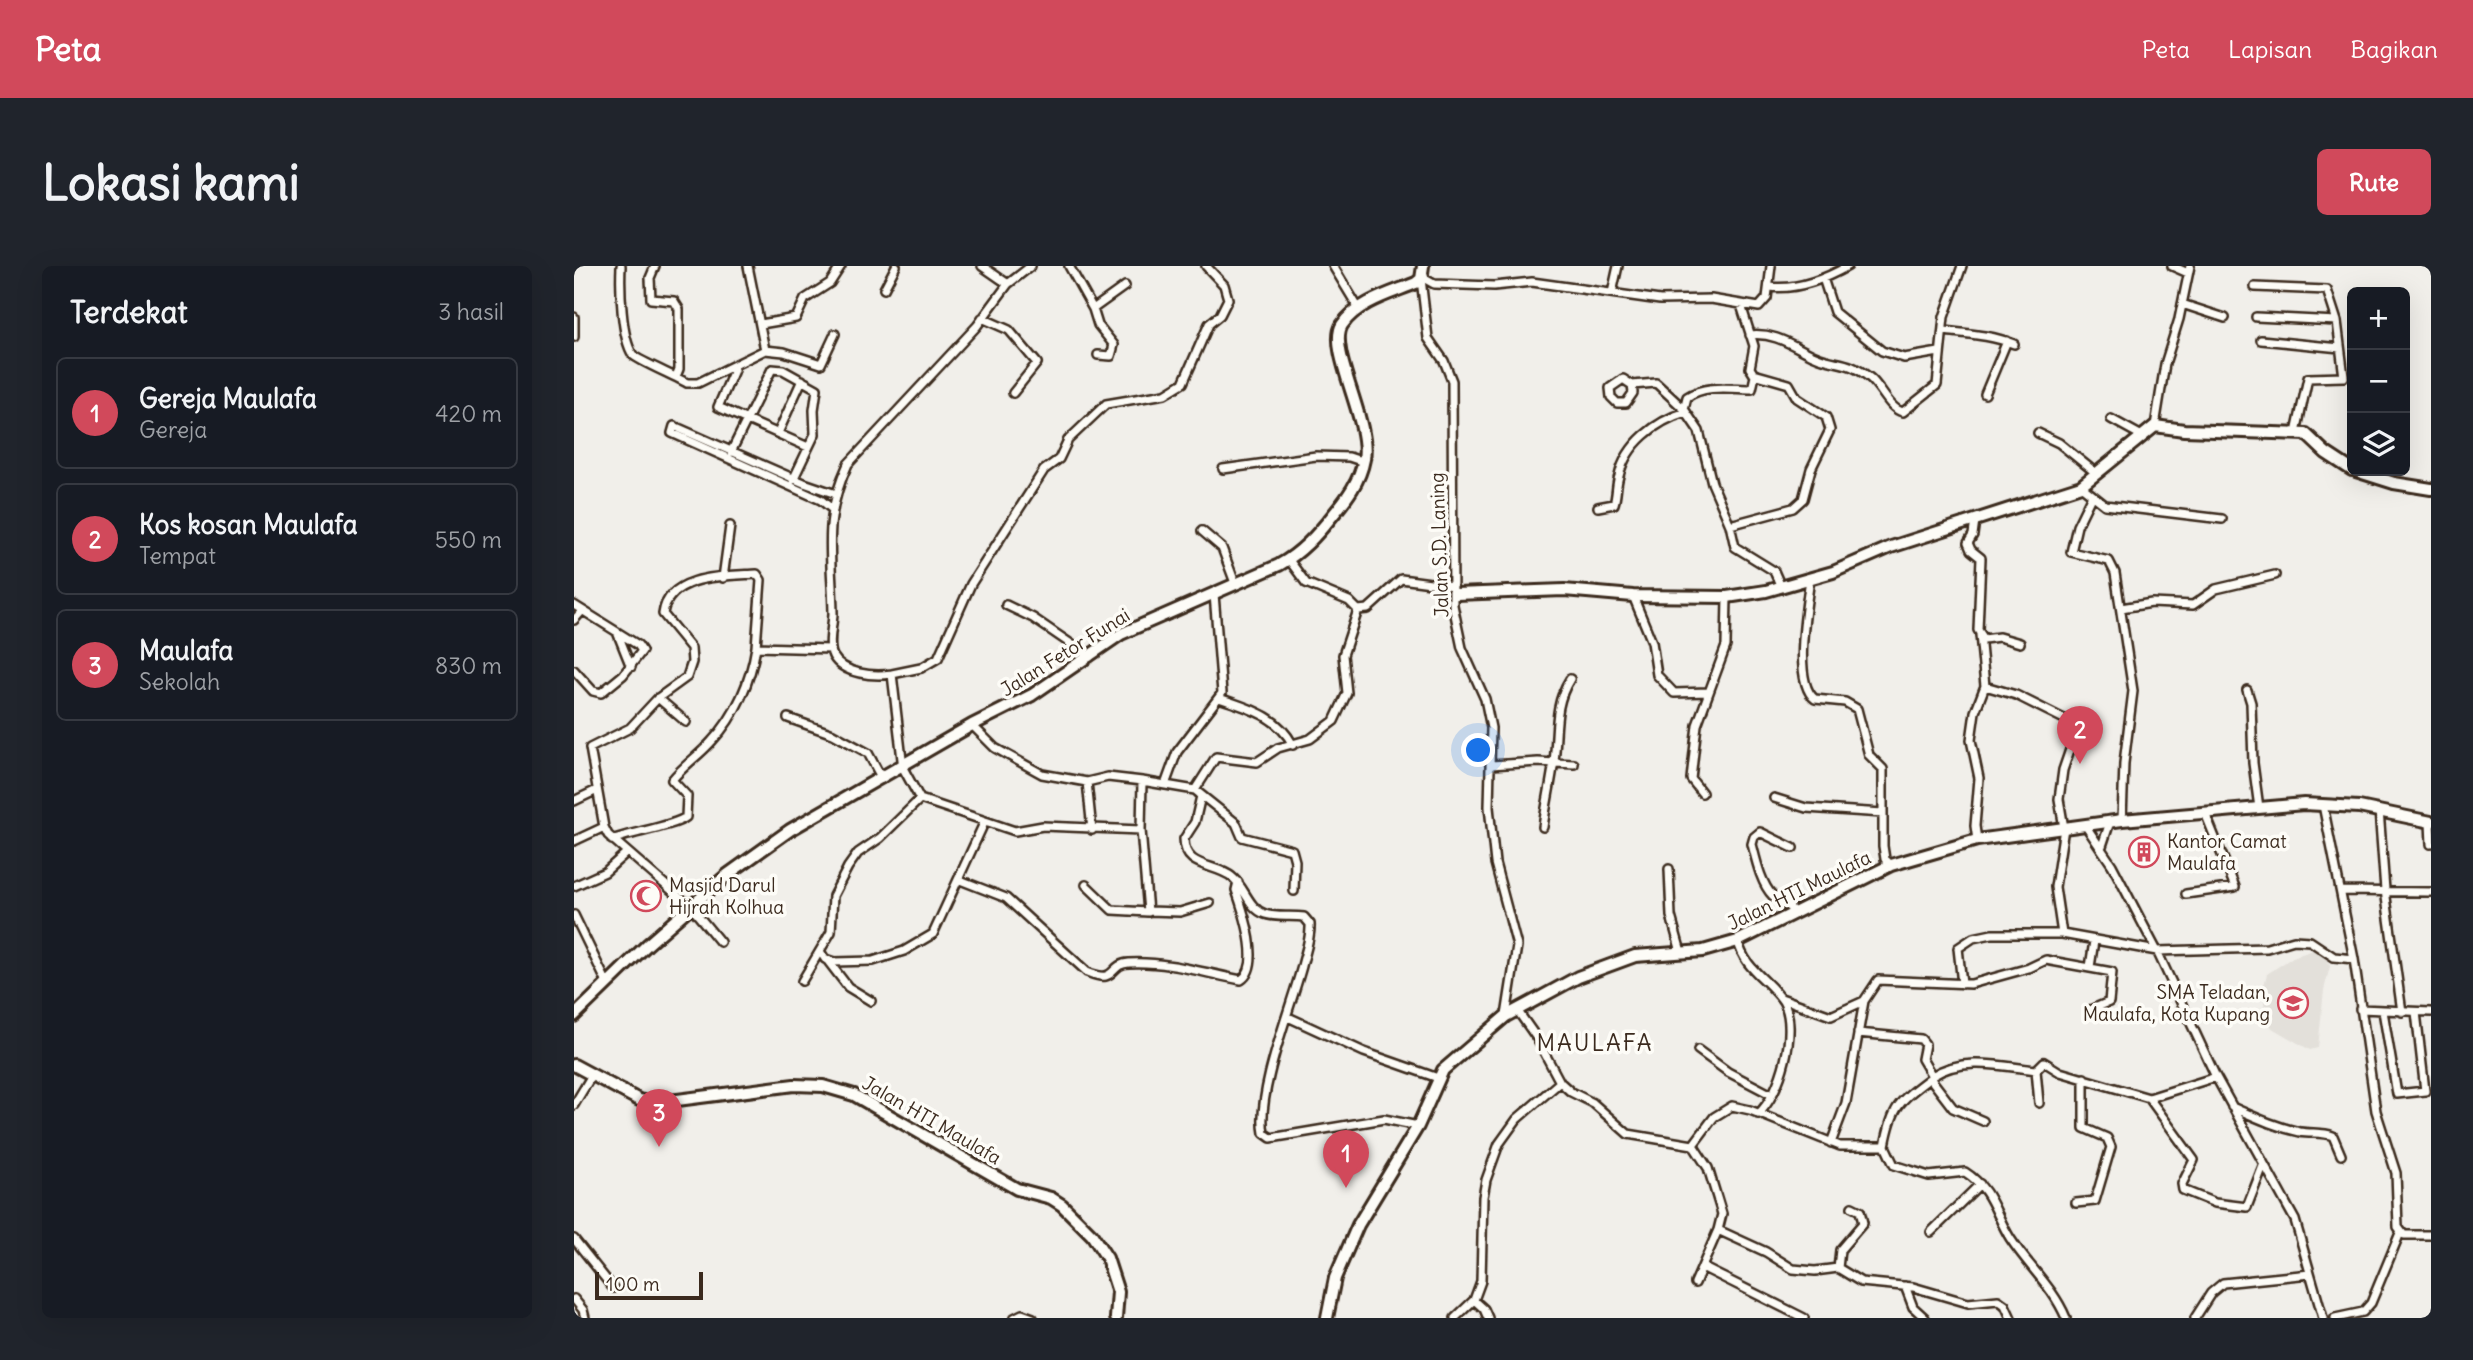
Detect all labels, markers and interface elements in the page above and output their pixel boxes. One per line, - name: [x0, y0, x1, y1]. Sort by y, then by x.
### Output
- text: Peta: [35, 28, 101, 70]
- text: Peta: [2142, 34, 2190, 64]
- text: Lapisan: [2228, 34, 2312, 64]
- text: Bagikan: [2350, 34, 2438, 64]
- button: Rute: [2317, 149, 2431, 215]
- text: Lokasi kami: [42, 152, 300, 213]
- map controls: [2347, 287, 2410, 476]
- button: +: [2347, 287, 2410, 350]
- text: Terdekat: [70, 293, 188, 331]
- text: 3 hasil: [438, 297, 504, 326]
- button: −: [2347, 350, 2410, 413]
- text: Gereja Maulafa: [139, 382, 317, 415]
- text: 1: [90, 399, 100, 428]
- text: 420 m: [435, 399, 502, 428]
- button: layers: [2347, 413, 2410, 476]
- text: Gereja: [139, 415, 207, 444]
- street label: Jalan S.D. Laning: [1424, 472, 1454, 618]
- text: Kos kosan Maulafa: [139, 508, 357, 541]
- text: 2: [89, 525, 101, 554]
- text: 550 m: [435, 525, 502, 554]
- text: Tempat: [139, 541, 216, 570]
- street label: Jalan Fetor Funai: [996, 603, 1134, 701]
- text: Maulafa: [139, 634, 233, 667]
- text: 3: [88, 651, 102, 680]
- text: 830 m: [435, 651, 502, 680]
- text: Sekolah: [139, 667, 220, 696]
- pin: 2: [2057, 706, 2103, 764]
- your location: [1461, 733, 1495, 767]
- place label: Kantor Camat Maulafa: [2167, 829, 2287, 875]
- building icon: Kantor Camat Maulafa: [2127, 835, 2161, 869]
- street label: Jalan HTI Maulafa: [1723, 845, 1875, 935]
- place label: Masjid Darul Hijrah Kolhua: [669, 873, 784, 919]
- mosque icon: Masjid Darul Hijrah Kolhua: [629, 879, 663, 913]
- place label: SMA Teladan, Maulafa, Kota Kupang: [2083, 980, 2270, 1026]
- school or university icon: SMA Teladan, Maulafa, Kota Kupang: [2276, 986, 2310, 1020]
- district label: MAULAFA: [1536, 1028, 1654, 1057]
- street label: Jalan HTI Maulafa: [858, 1070, 1006, 1170]
- pin: 3: [636, 1089, 682, 1147]
- pin: 1: [1323, 1130, 1369, 1188]
- scale bar: [595, 1269, 704, 1301]
- text: 100 m: [606, 1272, 660, 1296]

